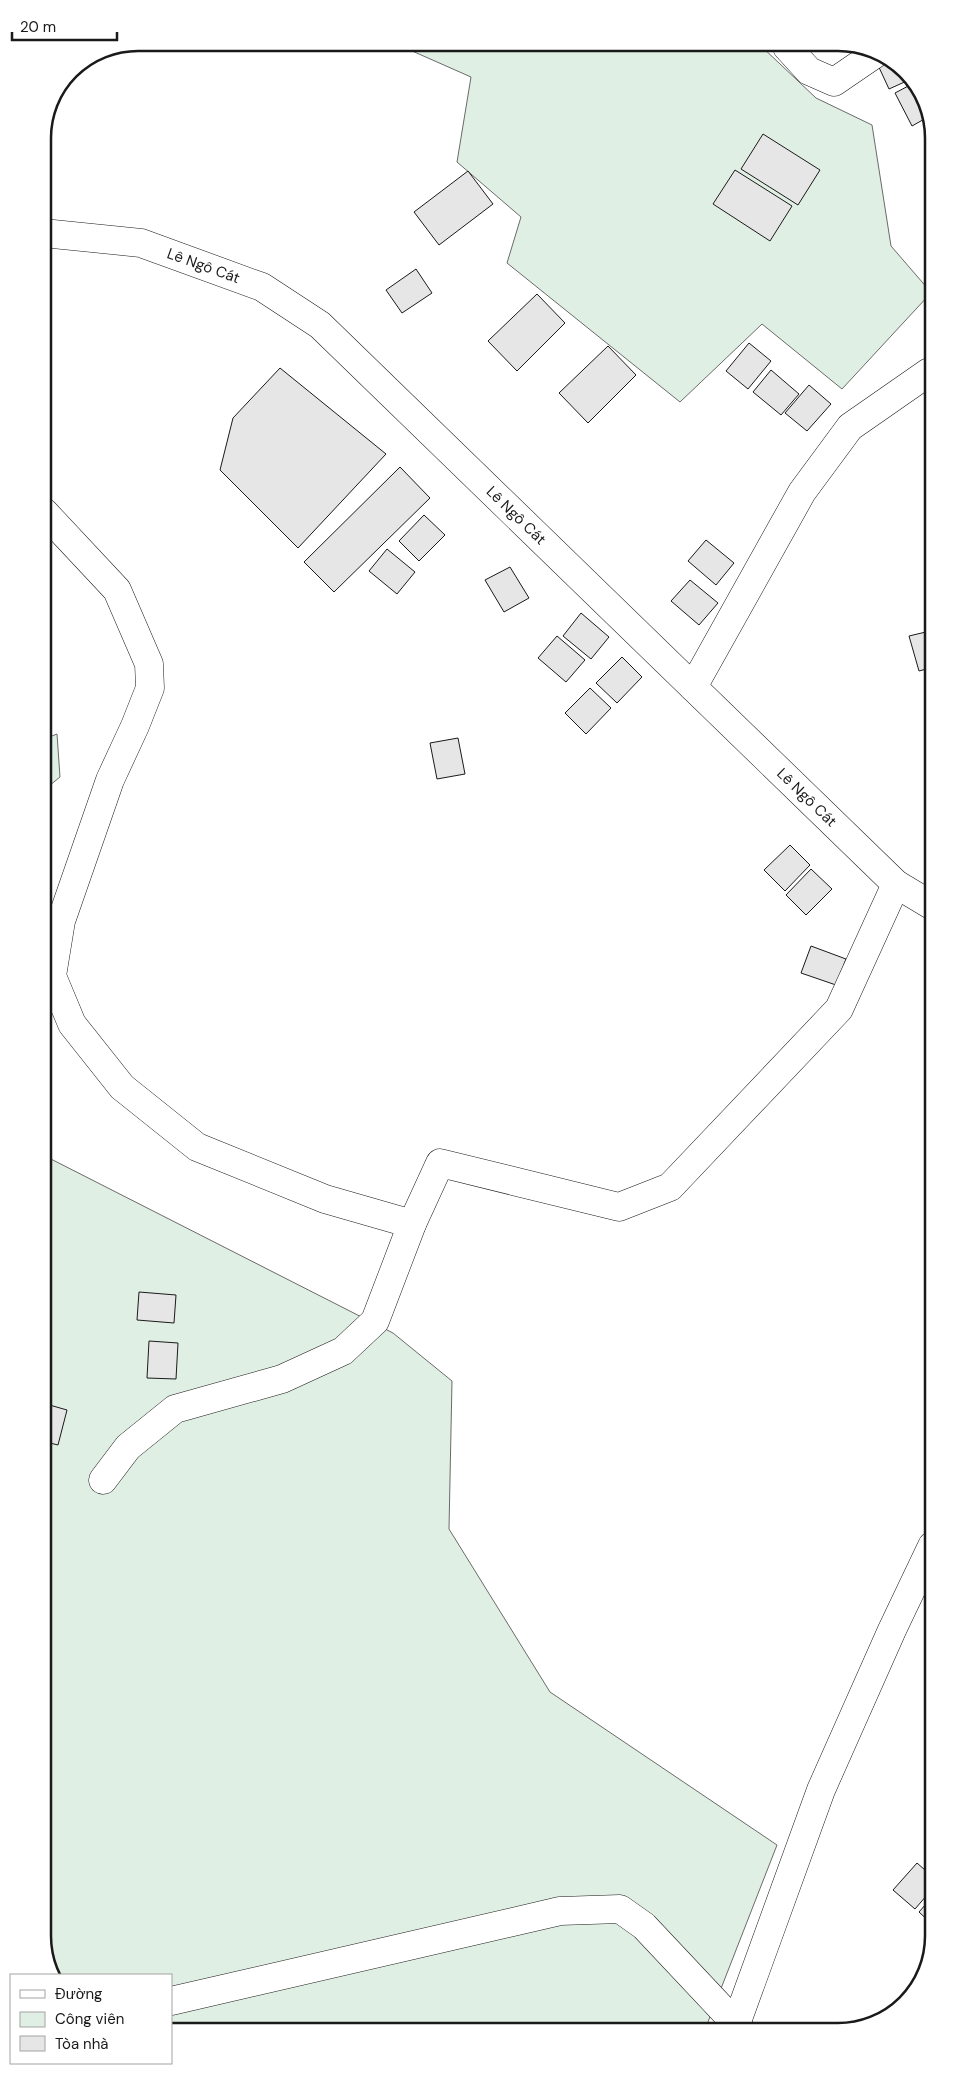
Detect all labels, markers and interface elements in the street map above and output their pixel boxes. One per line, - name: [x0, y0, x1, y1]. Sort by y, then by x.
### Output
- scale bar: [12, 10, 118, 42]
- text: 20 m: [20, 17, 56, 37]
- street label: Lê Ngô Cát: [164, 243, 243, 288]
- street label: Lê Ngô Cát: [482, 482, 551, 549]
- street label: Lê Ngô Cát: [773, 764, 841, 831]
- legend: [10, 1974, 172, 2064]
- text: Đường: [55, 1984, 103, 2004]
- text: Công viên: [55, 2009, 124, 2029]
- text: Tòa nhà: [55, 2034, 109, 2054]

